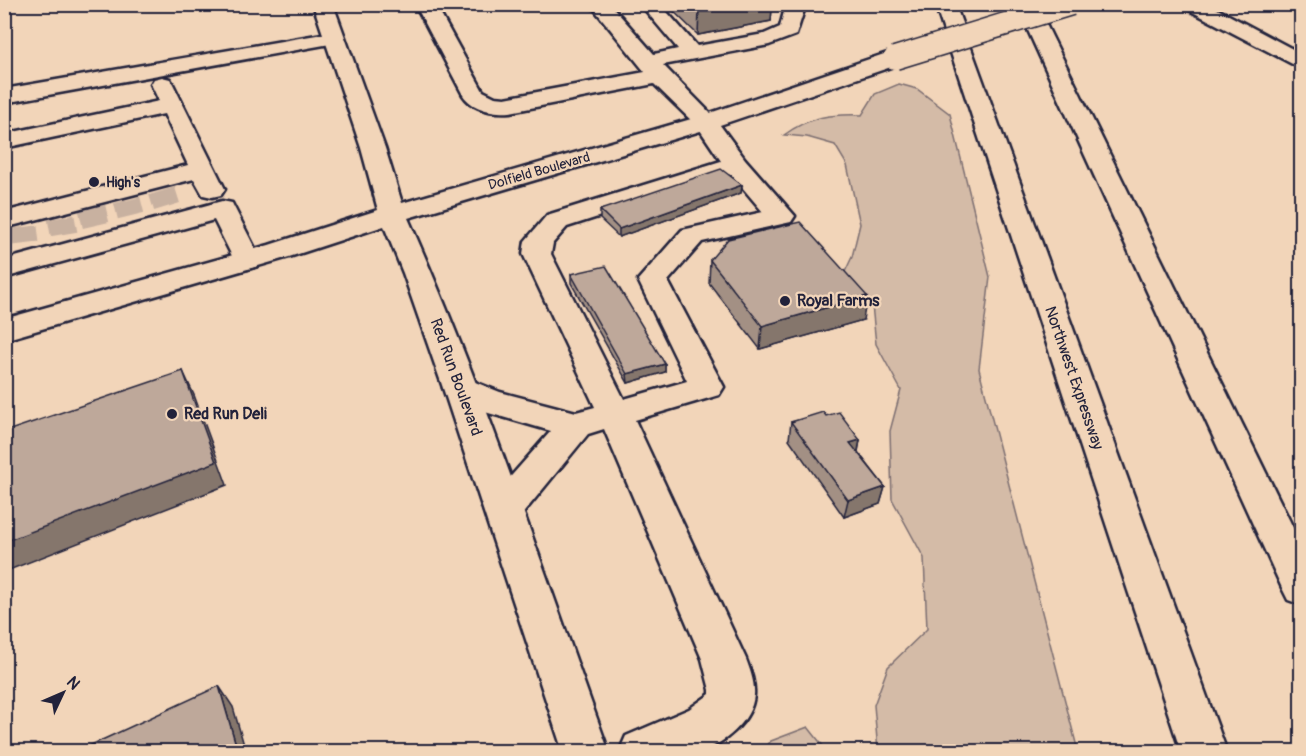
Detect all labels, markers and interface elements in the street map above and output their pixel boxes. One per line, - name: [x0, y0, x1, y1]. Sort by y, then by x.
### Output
- street label: Dolfield Boulevard: [486, 148, 592, 194]
- place label: High's: [106, 174, 141, 191]
- marker: High's: [87, 175, 101, 189]
- place label: Royal Farms: [797, 291, 880, 311]
- marker: Royal Farms: [778, 294, 792, 308]
- street label: Northwest Expressway: [1040, 304, 1108, 453]
- street label: Red Run Boulevard: [425, 316, 487, 438]
- place label: Red Run Deli: [184, 404, 267, 424]
- marker: Red Run Deli: [165, 407, 179, 421]
- north arrow: [33, 663, 93, 723]
- text: N: [62, 672, 84, 694]

